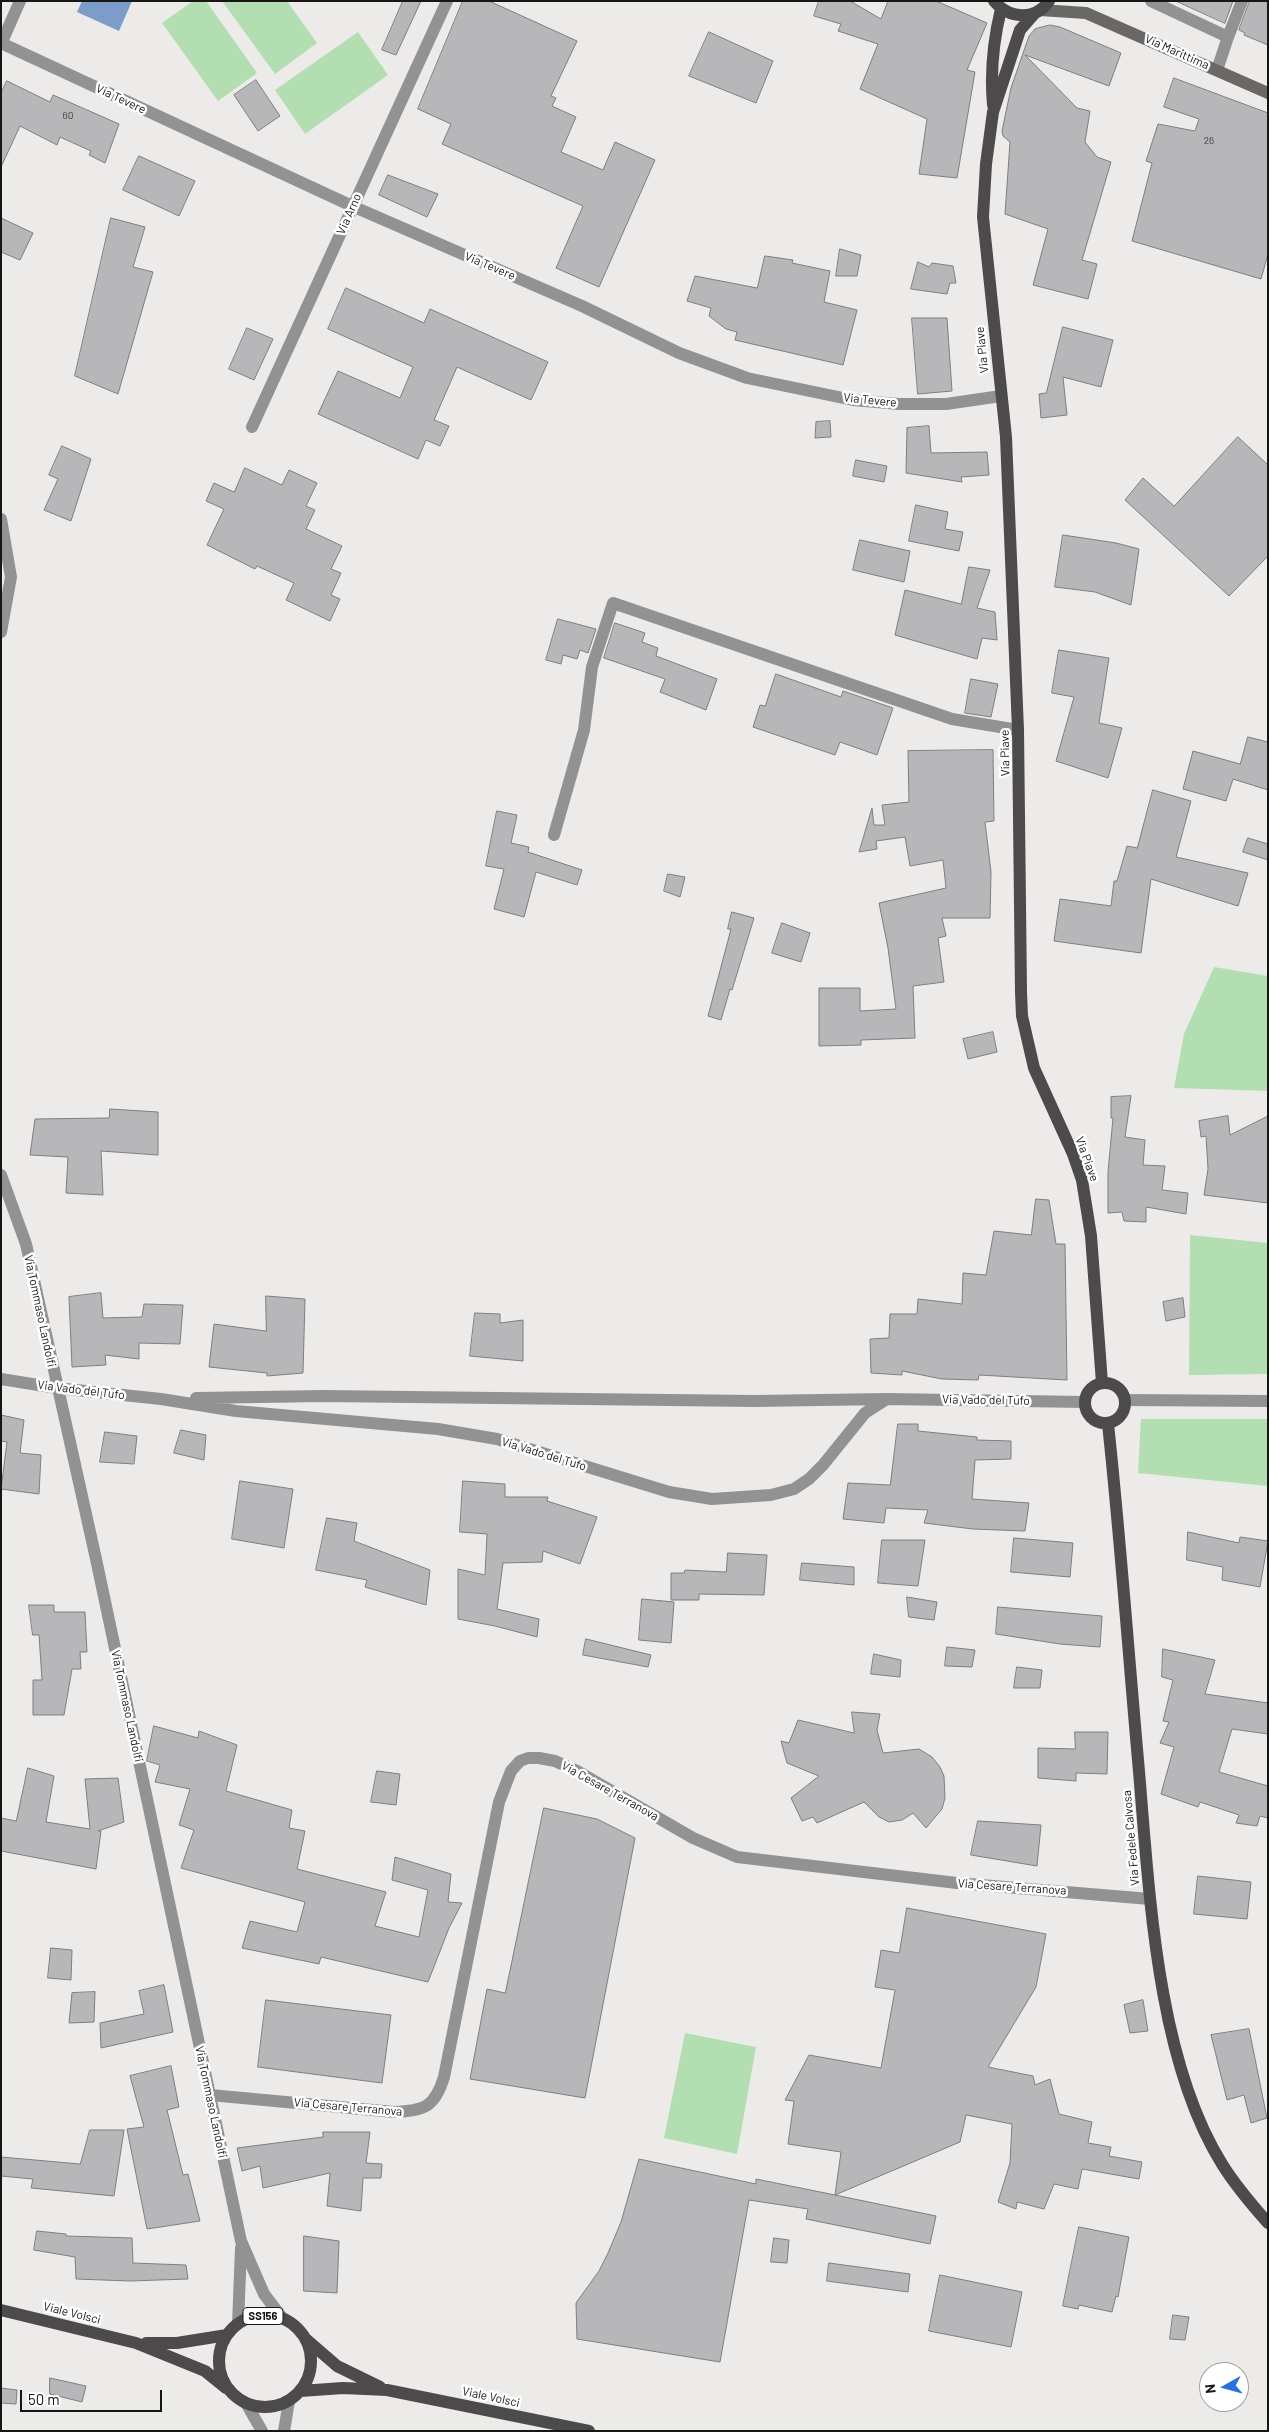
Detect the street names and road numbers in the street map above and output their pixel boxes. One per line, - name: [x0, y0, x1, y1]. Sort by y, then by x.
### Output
- street label: Via Marittima: [1143, 31, 1211, 73]
- street label: Via Tevere: [94, 81, 148, 117]
- street label: Via Arno: [334, 191, 364, 237]
- street label: Via Tevere: [463, 249, 517, 283]
- street label: Via Piave: [972, 326, 992, 374]
- street label: Via Tevere: [843, 390, 897, 410]
- street label: Via Piave: [997, 729, 1013, 777]
- street label: Via Piave: [1072, 1135, 1102, 1183]
- street label: Via Tommaso Landolfi: [21, 1254, 59, 1368]
- street label: Via Vado del Tufo: [37, 1377, 125, 1403]
- street label: Via Vado del Tufo: [942, 1392, 1030, 1408]
- street label: Via Vado del Tufo: [500, 1434, 588, 1474]
- street label: Via Tommaso Landolfi: [108, 1649, 146, 1763]
- street label: Via Cesare Terranova: [559, 1758, 661, 1824]
- street label: Via Fedele Calvosa: [1120, 1790, 1142, 1886]
- street label: Via Cesare Terranova: [957, 1876, 1067, 1898]
- street label: Via Tommaso Landolfi: [192, 2045, 230, 2159]
- street label: Via Cesare Terranova: [293, 2095, 403, 2119]
- street label: Viale Volsci: [42, 2299, 102, 2327]
- road number: SS156: [243, 2308, 283, 2324]
- street label: Viale Volsci: [461, 2384, 521, 2410]

